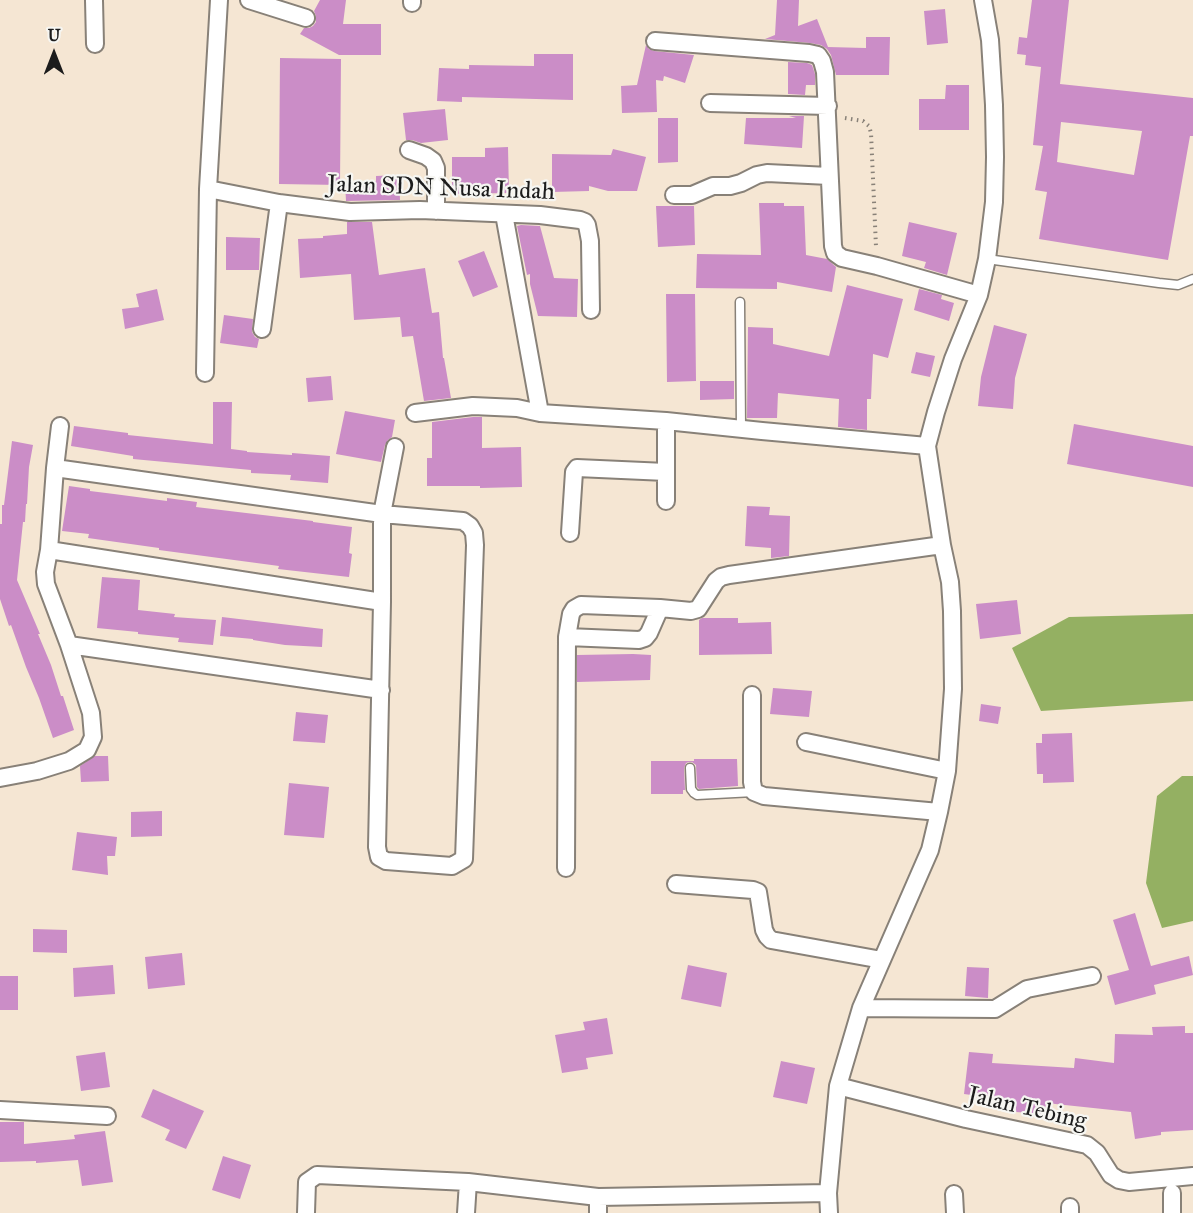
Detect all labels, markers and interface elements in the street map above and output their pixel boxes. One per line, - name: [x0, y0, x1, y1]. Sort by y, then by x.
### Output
- north arrow: [24, 24, 84, 84]
- text: U: [48, 26, 60, 45]
- street label: Jalan SDN Nusa Indah: [327, 171, 555, 207]
- street label: Jalan Tebing: [965, 1081, 1089, 1137]

